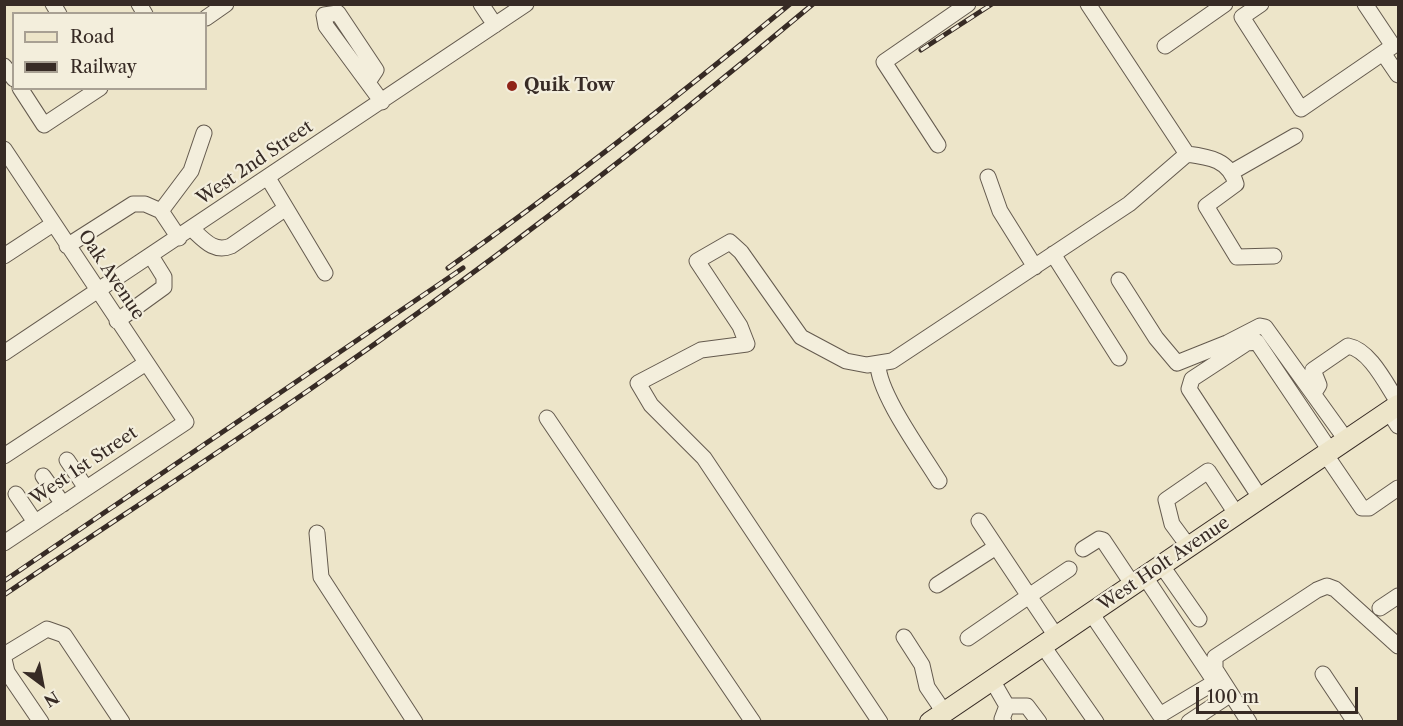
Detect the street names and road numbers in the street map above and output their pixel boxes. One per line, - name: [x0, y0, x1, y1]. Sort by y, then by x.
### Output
- street label: West 2nd Street: [193, 116, 317, 210]
- street label: Oak Avenue: [73, 226, 149, 324]
- street label: West 1st Street: [26, 422, 142, 510]
- street label: West Holt Avenue: [1094, 512, 1234, 616]

